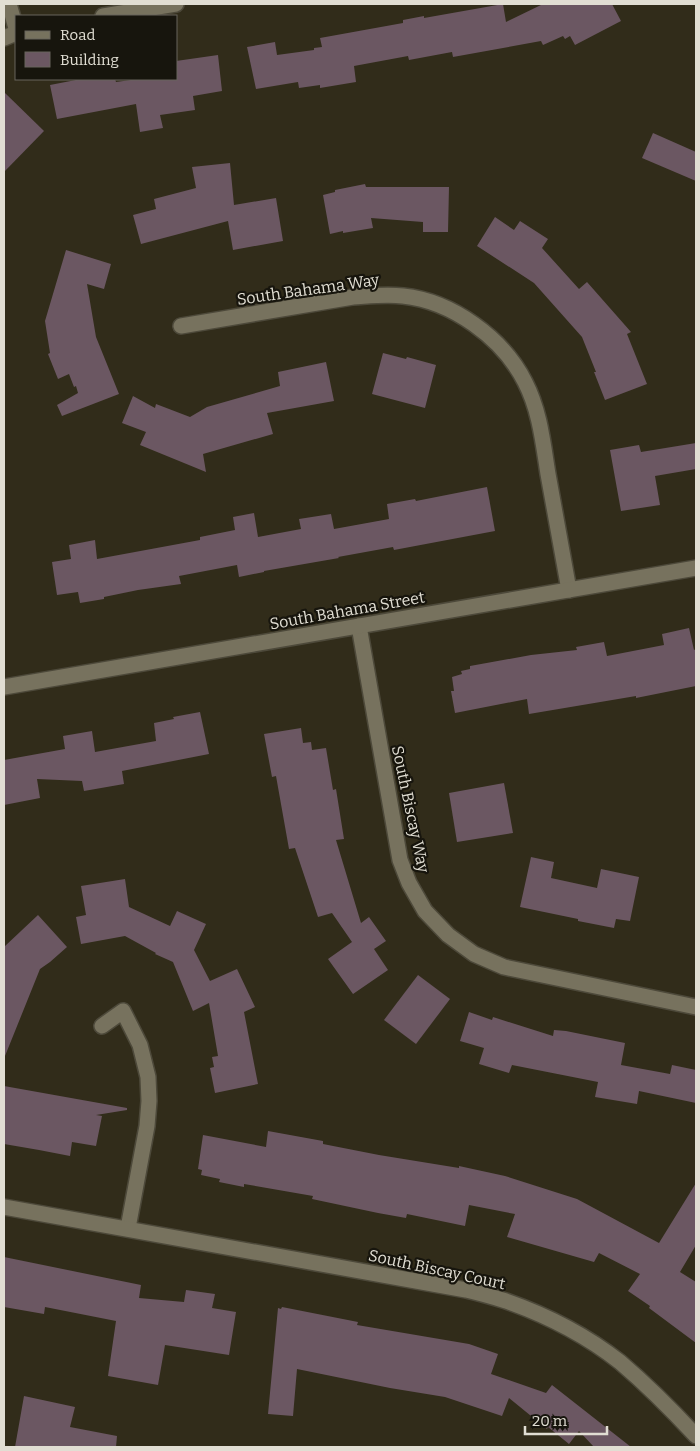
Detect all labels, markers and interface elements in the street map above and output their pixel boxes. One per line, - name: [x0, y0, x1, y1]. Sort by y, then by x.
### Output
- legend: [15, 15, 178, 80]
- text: Road: [60, 26, 95, 44]
- text: Building: [60, 51, 119, 69]
- street label: South Bahama Way: [236, 270, 381, 309]
- street label: South Bahama Street: [268, 587, 426, 633]
- street label: South Biscay Way: [388, 744, 433, 875]
- street label: South Biscay Court: [367, 1246, 507, 1293]
- scale bar: [525, 1404, 608, 1436]
- text: 20 m: [532, 1412, 568, 1430]

